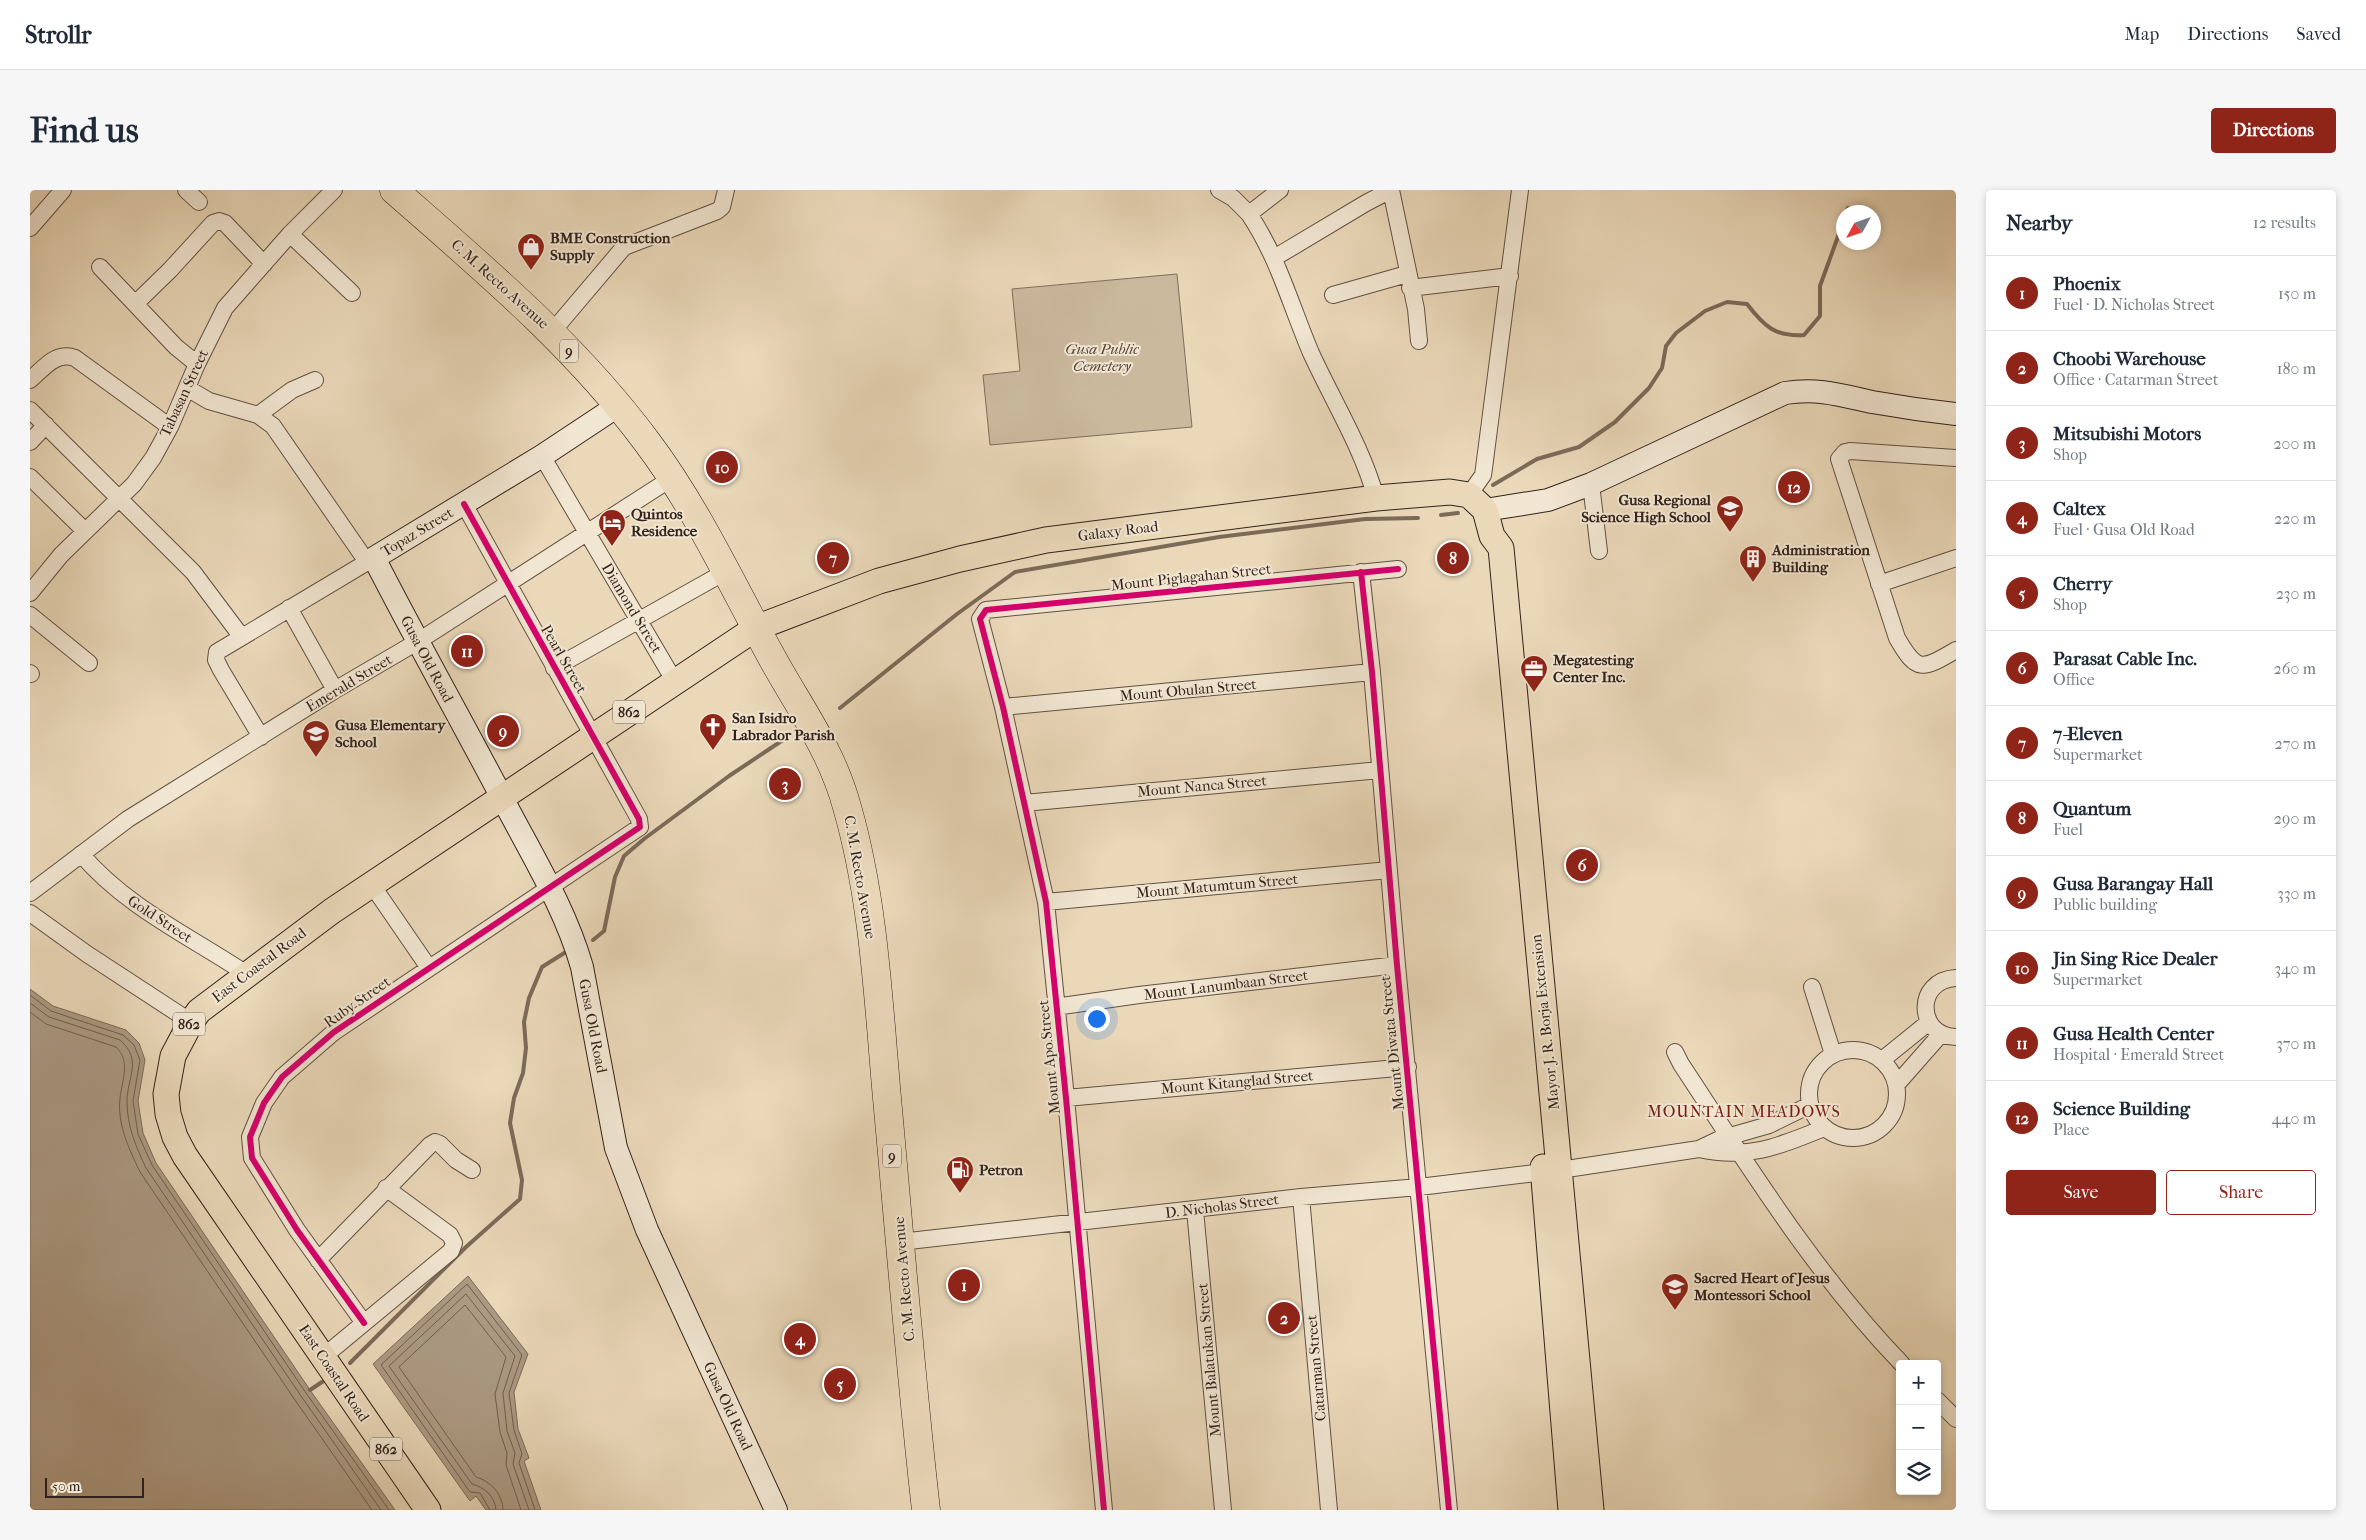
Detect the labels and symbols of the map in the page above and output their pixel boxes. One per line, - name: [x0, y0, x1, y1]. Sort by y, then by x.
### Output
- north arrow: [1836, 205, 1881, 250]
- place label: BME Construction Supply: [550, 229, 671, 264]
- shop icon: BME Construction Supply: [516, 232, 546, 271]
- street label: C. M. Recto Avenue: [447, 235, 553, 333]
- road number: 9: [560, 340, 578, 362]
- park label: Gusa Public Cemetery: [1065, 340, 1139, 375]
- street label: Tabasan Street: [156, 346, 212, 440]
- pin: 10: [706, 448, 738, 486]
- pin: 12: [1778, 468, 1810, 506]
- place label: Gusa Regional Science High School: [1581, 491, 1712, 526]
- school or university icon: Gusa Regional Science High School: [1715, 494, 1745, 533]
- street label: Topaz Street: [378, 503, 457, 561]
- place label: Quintos Residence: [631, 505, 698, 540]
- hotel icon: Quintos Residence: [597, 508, 627, 547]
- street label: Galaxy Road: [1077, 517, 1160, 545]
- pin: 7: [817, 539, 849, 577]
- pin: 8: [1437, 539, 1469, 577]
- place label: Administration Building: [1771, 541, 1870, 576]
- building icon: Administration Building: [1738, 544, 1768, 583]
- street label: Diamond Street: [598, 560, 666, 657]
- street label: Mount Piglagahan Street: [1110, 560, 1273, 594]
- street label: Gusa Old Road: [397, 613, 458, 706]
- street label: Pearl Street: [537, 621, 591, 697]
- pin: 11: [451, 632, 483, 670]
- street label: Emerald Street: [303, 650, 396, 716]
- place label: Megatesting Center Inc.: [1552, 651, 1635, 686]
- office icon: Megatesting Center Inc.: [1519, 654, 1549, 693]
- street label: Mount Obulan Street: [1119, 675, 1258, 705]
- road number: 862: [613, 701, 645, 724]
- place label: San Isidro Labrador Parish: [732, 709, 835, 744]
- pin: 9: [487, 712, 519, 750]
- church icon: San Isidro Labrador Parish: [698, 712, 728, 751]
- place label: Gusa Elementary School: [335, 716, 447, 751]
- school or university icon: Gusa Elementary School: [301, 719, 331, 758]
- pin: 3: [769, 765, 801, 803]
- street label: Mount Nanca Street: [1137, 771, 1268, 801]
- street label: C. M. Recto Avenue: [840, 814, 880, 941]
- pin: 6: [1566, 846, 1598, 884]
- street label: Mount Matumtum Street: [1135, 870, 1299, 902]
- street label: Gold Street: [124, 892, 196, 947]
- street label: East Coastal Road: [208, 923, 310, 1006]
- street label: Mayor J. R. Borja Extension: [1527, 933, 1563, 1111]
- street label: Mount Lanumbaan Street: [1143, 966, 1310, 1004]
- street label: Ruby Street: [320, 972, 394, 1032]
- street label: Mount Diwata Street: [1376, 974, 1408, 1111]
- street label: Gusa Old Road: [575, 977, 611, 1075]
- street label: Mount Apo Street: [1034, 998, 1064, 1115]
- your location: [1084, 1006, 1110, 1032]
- road number: 862: [173, 1012, 205, 1036]
- street label: Mount Kitanglad Street: [1160, 1066, 1315, 1098]
- district label: MOUNTAIN MEADOWS: [1647, 1102, 1841, 1121]
- road number: 9: [883, 1144, 901, 1168]
- fuel station icon: Petron: [945, 1155, 975, 1194]
- place label: Petron: [979, 1161, 1023, 1179]
- street label: D. Nicholas Street: [1164, 1190, 1281, 1222]
- street label: C. M. Recto Avenue: [890, 1215, 918, 1342]
- pin: 1: [948, 1266, 980, 1304]
- place label: Sacred Heart of Jesus Montessori School: [1693, 1269, 1830, 1304]
- school or university icon: Sacred Heart of Jesus Montessori School: [1660, 1272, 1690, 1311]
- street label: Mount Balatukan Street: [1193, 1282, 1225, 1438]
- pin: 2: [1268, 1299, 1300, 1337]
- street label: Catarman Street: [1302, 1313, 1330, 1422]
- pin: 4: [784, 1320, 816, 1358]
- street label: East Coastal Road: [295, 1321, 374, 1426]
- street label: Gusa Old Road: [700, 1359, 757, 1454]
- pin: 5: [824, 1365, 856, 1403]
- road number: 862: [370, 1438, 402, 1460]
- scale bar: [45, 1475, 144, 1498]

